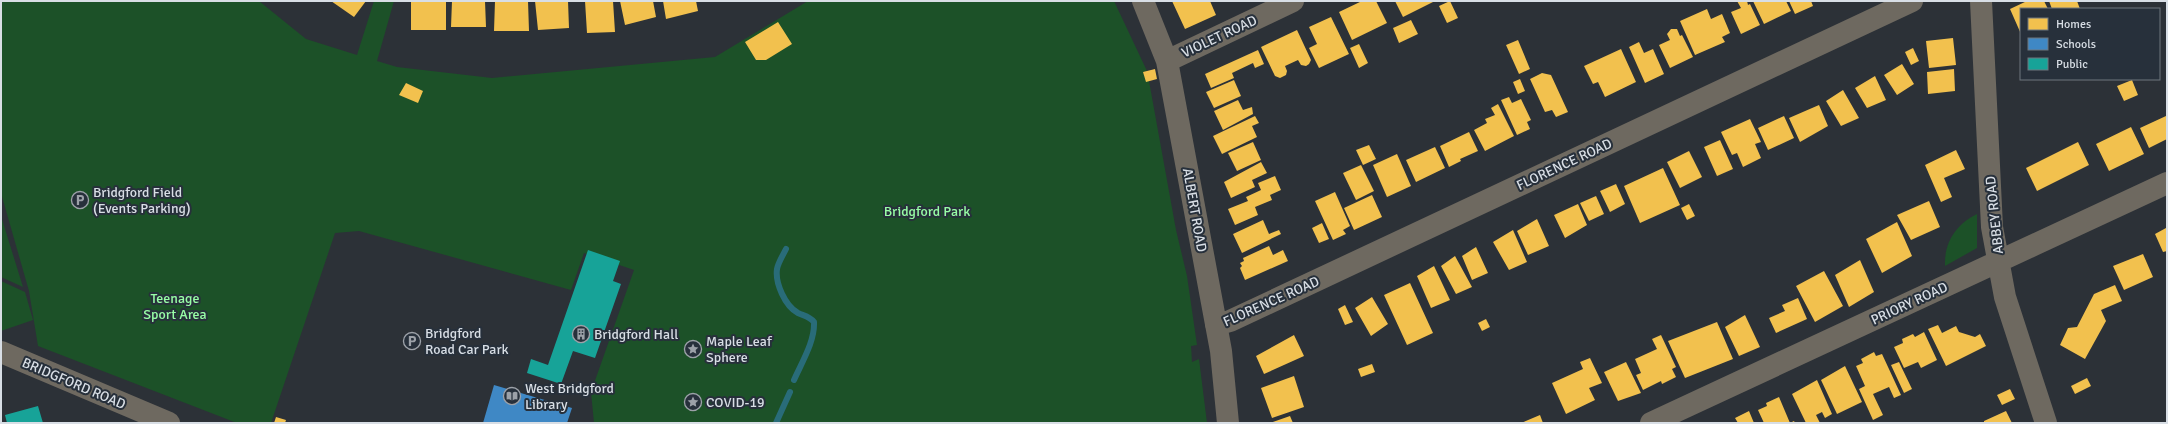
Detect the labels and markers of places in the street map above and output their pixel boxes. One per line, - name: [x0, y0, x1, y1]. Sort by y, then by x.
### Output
- place label: Bridgford Field (Events Parking): [93, 184, 191, 217]
- parking icon: Bridgford Field (Events Parking): [70, 190, 90, 210]
- building icon: Bridgford Hall: [571, 324, 591, 344]
- place label: Bridgford Road Car Park: [425, 325, 509, 358]
- place label: Bridgford Hall: [594, 326, 678, 343]
- parking icon: Bridgford Road Car Park: [402, 331, 422, 351]
- place label: Maple Leaf Sphere: [706, 333, 773, 366]
- place icon: Maple Leaf Sphere: [683, 339, 703, 359]
- place label: West Bridgford Library: [525, 380, 614, 413]
- library icon: West Bridgford Library: [502, 386, 522, 406]
- place icon: COVID-19: [683, 392, 703, 412]
- place label: COVID-19: [706, 394, 765, 411]

